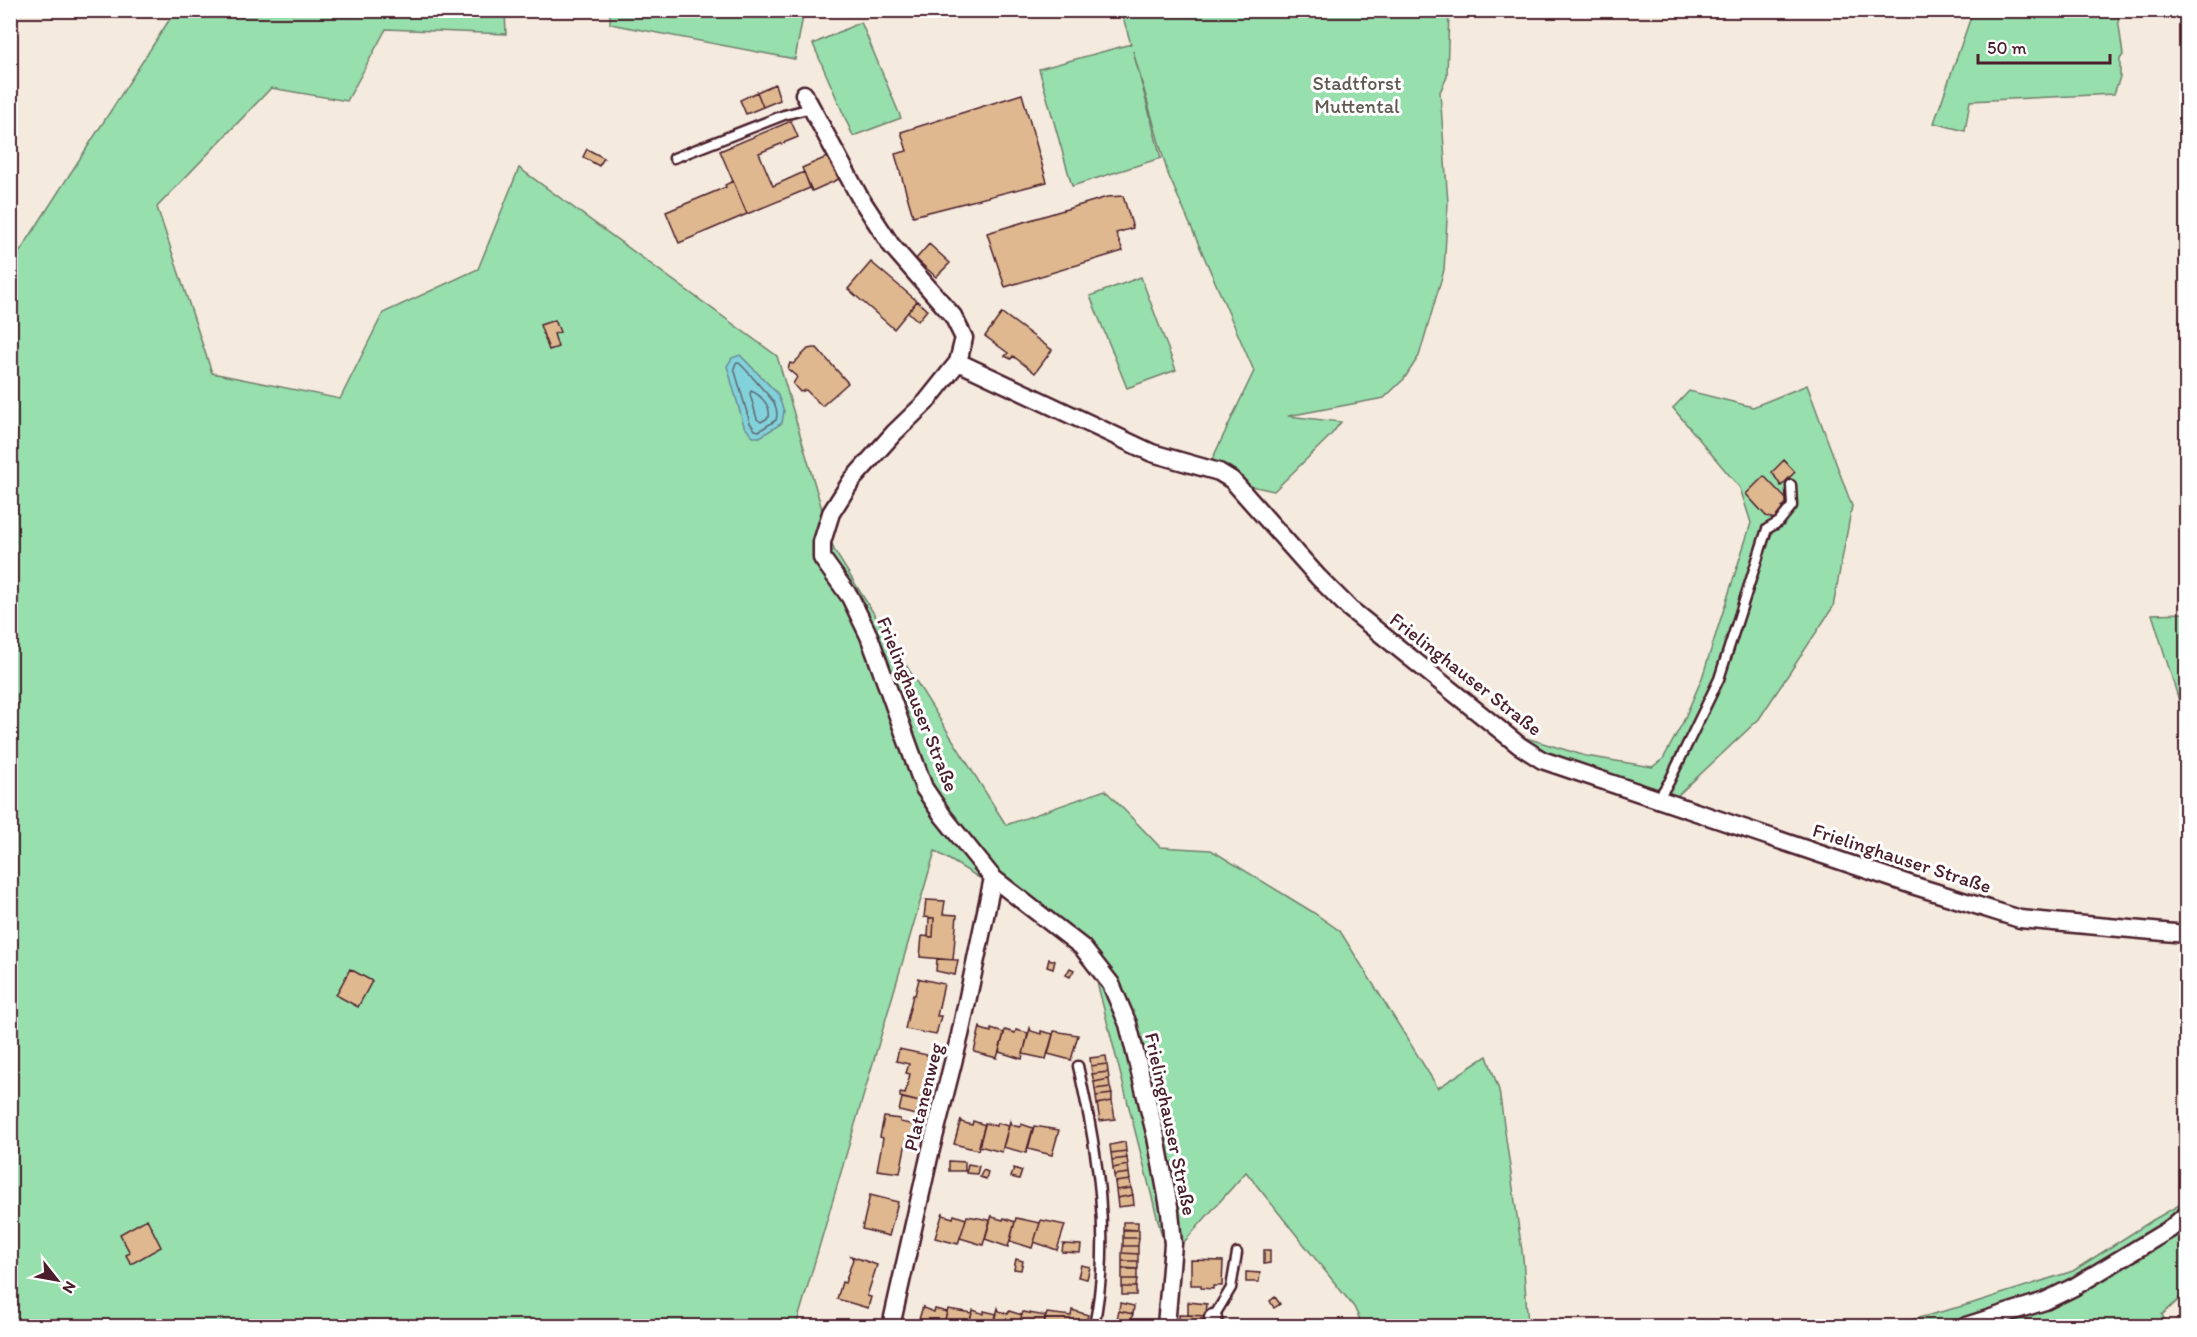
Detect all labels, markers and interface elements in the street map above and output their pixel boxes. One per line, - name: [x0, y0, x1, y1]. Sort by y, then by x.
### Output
- scale bar: [1978, 27, 2110, 65]
- text: 50 m: [1987, 37, 2027, 59]
- park label: Stadtforst Muttental: [1312, 71, 1402, 118]
- street label: Frielinghauser Straße: [1385, 607, 1547, 741]
- street label: Frielinghauser Straße: [872, 613, 964, 795]
- street label: Frielinghauser Straße: [1810, 818, 1994, 898]
- street label: Frielinghauser Straße: [1140, 1030, 1202, 1218]
- street label: Platanenweg: [898, 1040, 948, 1154]
- north arrow: [27, 1250, 87, 1310]
- text: N: [59, 1278, 80, 1297]

